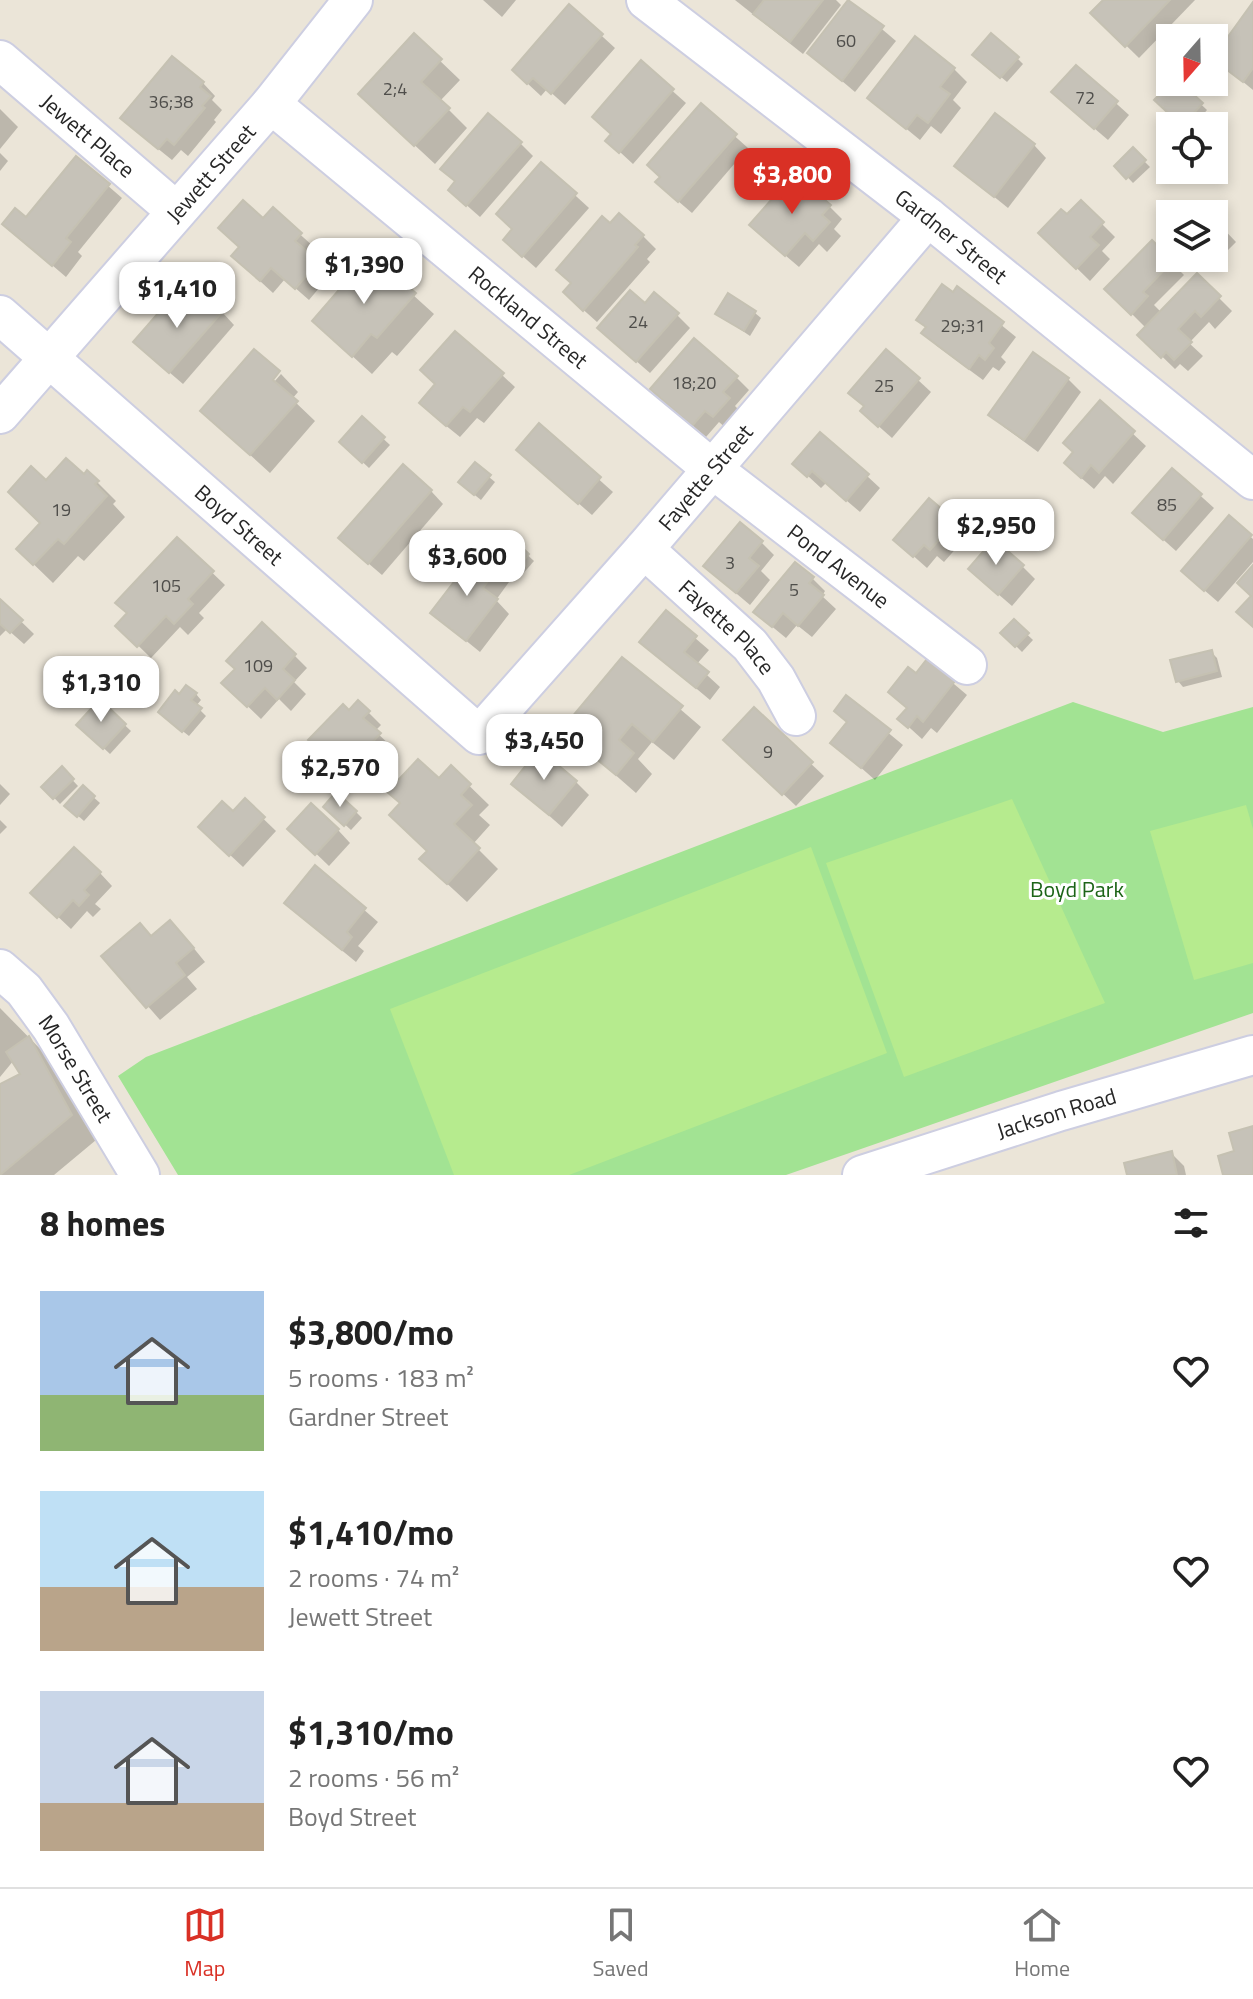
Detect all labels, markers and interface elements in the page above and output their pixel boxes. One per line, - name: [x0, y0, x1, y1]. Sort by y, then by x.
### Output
- north arrow: [1156, 24, 1228, 96]
- map controls: [1156, 24, 1228, 272]
- house number: 60: [836, 27, 856, 54]
- house number: 2;4: [383, 75, 407, 102]
- house number: 72: [1075, 84, 1095, 111]
- street label: Jewett Place: [33, 85, 143, 186]
- house number: 36;38: [149, 88, 193, 115]
- button: locate: [1156, 112, 1228, 184]
- street label: Jewett Street: [158, 116, 264, 230]
- pin: $3,800: [727, 148, 857, 216]
- text: $3,800: [752, 154, 832, 193]
- street label: Gardner Street: [888, 181, 1015, 292]
- button: layers: [1156, 200, 1228, 272]
- pin: $1,390: [299, 238, 429, 306]
- text: $1,390: [324, 244, 404, 283]
- street label: Rockland Street: [461, 257, 596, 377]
- pin: $1,410: [112, 262, 242, 330]
- text: $1,410: [137, 268, 217, 307]
- house number: 24: [628, 308, 648, 335]
- house number: 29;31: [941, 312, 985, 339]
- house number: 18;20: [672, 369, 716, 396]
- house number: 25: [874, 372, 894, 399]
- street label: Fayette Street: [650, 416, 761, 538]
- street label: Boyd Street: [187, 476, 291, 573]
- house number: 85: [1157, 491, 1177, 518]
- house number: 19: [51, 496, 71, 523]
- pin: $2,950: [931, 499, 1061, 567]
- text: $2,950: [956, 505, 1036, 544]
- street label: Pond Avenue: [780, 516, 897, 617]
- pin: $3,600: [402, 530, 532, 598]
- text: $3,600: [427, 536, 507, 575]
- house number: 3: [725, 549, 735, 576]
- street label: Fayette Place: [671, 571, 784, 682]
- house number: 105: [151, 572, 181, 599]
- house number: 5: [789, 576, 799, 603]
- house number: 109: [243, 652, 273, 679]
- pin: $1,310: [36, 656, 166, 724]
- text: $1,310: [61, 662, 141, 701]
- pin: $3,450: [479, 714, 609, 782]
- text: $3,450: [504, 720, 584, 759]
- house number: 9: [763, 738, 773, 765]
- pin: $2,570: [275, 741, 405, 809]
- text: $2,570: [300, 747, 380, 786]
- park label: Boyd Park: [1030, 872, 1124, 906]
- street label: Morse Street: [30, 1007, 122, 1129]
- street label: Jackson Road: [992, 1079, 1120, 1148]
- text: 8 homes: [40, 1197, 165, 1249]
- icon: filters: [1169, 1201, 1213, 1245]
- text: $3,800/mo: [288, 1306, 454, 1358]
- icon: home: [104, 1323, 200, 1419]
- icon: heart: [1169, 1349, 1213, 1393]
- text: 5 rooms · 183 m²: [288, 1358, 474, 1397]
- text: Gardner Street: [288, 1397, 448, 1436]
- text: $1,410/mo: [288, 1506, 454, 1558]
- icon: home: [104, 1523, 200, 1619]
- icon: heart: [1169, 1549, 1213, 1593]
- text: 2 rooms · 74 m²: [288, 1558, 459, 1597]
- text: Jewett Street: [288, 1597, 432, 1636]
- text: $1,310/mo: [288, 1706, 454, 1758]
- icon: home: [104, 1723, 200, 1819]
- icon: heart: [1169, 1749, 1213, 1793]
- text: 2 rooms · 56 m²: [288, 1758, 459, 1797]
- text: Boyd Street: [288, 1797, 416, 1836]
- tab: Map: [183, 1903, 227, 1985]
- tab: Saved: [593, 1903, 649, 1985]
- tab: Home: [1014, 1903, 1070, 1985]

